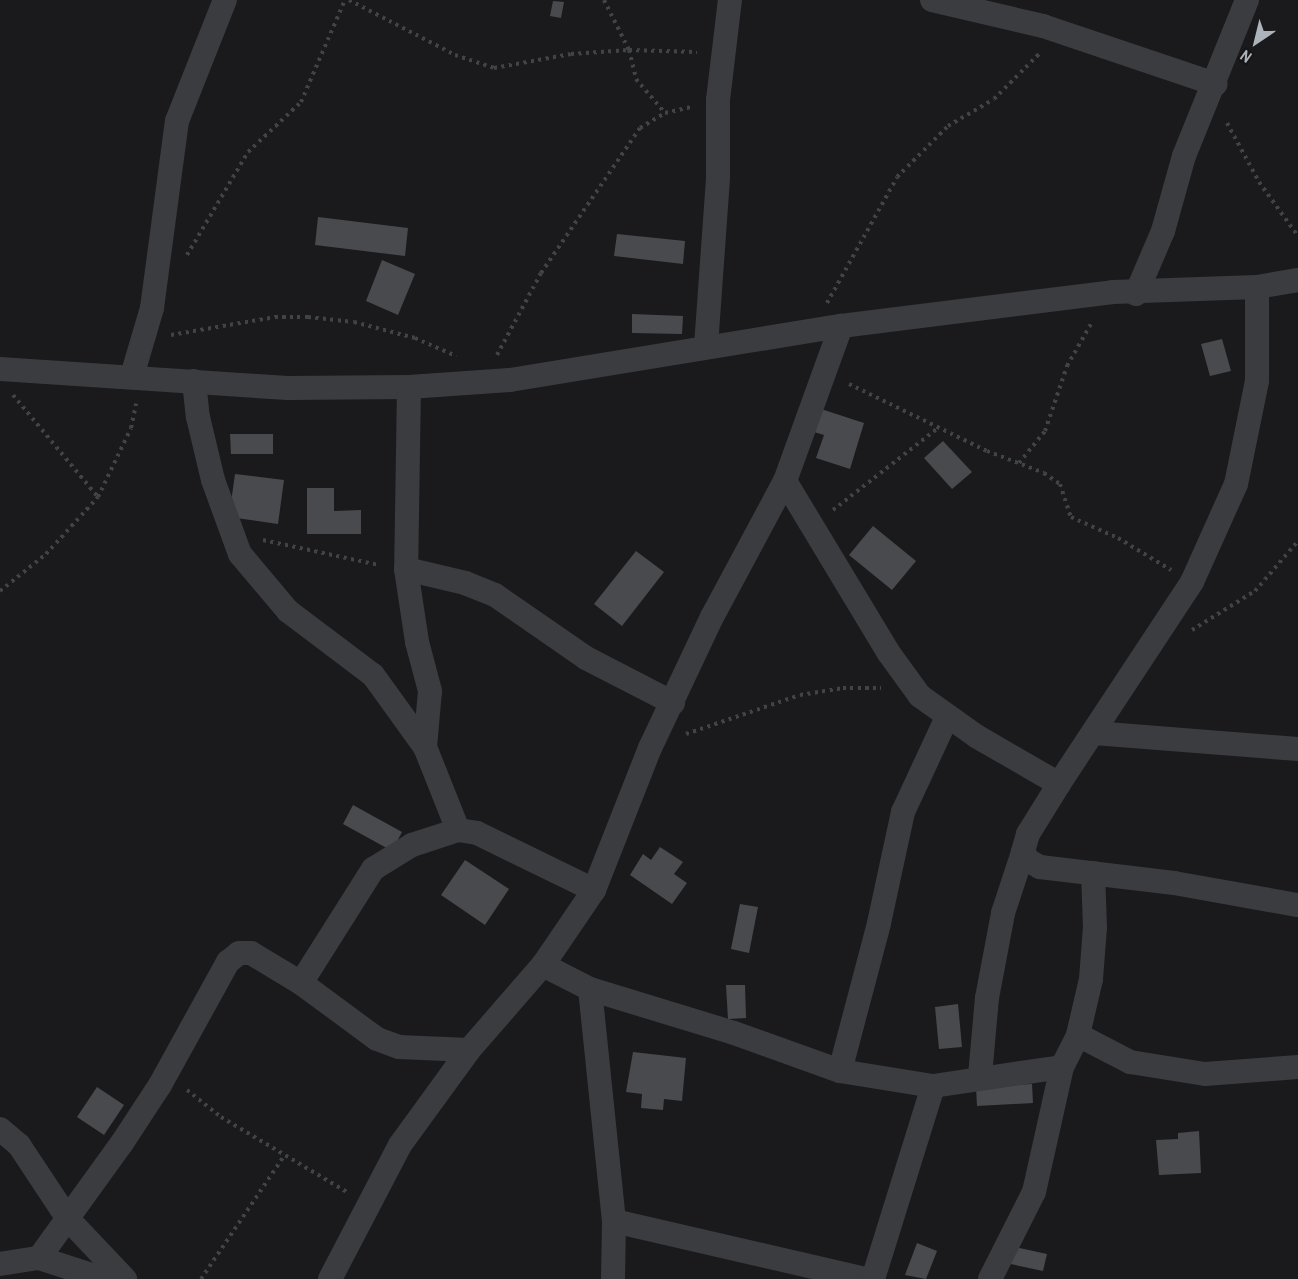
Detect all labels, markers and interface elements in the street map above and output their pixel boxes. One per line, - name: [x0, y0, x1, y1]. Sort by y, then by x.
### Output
- north arrow: [1226, 12, 1286, 72]
- text: N: [1235, 45, 1256, 68]

